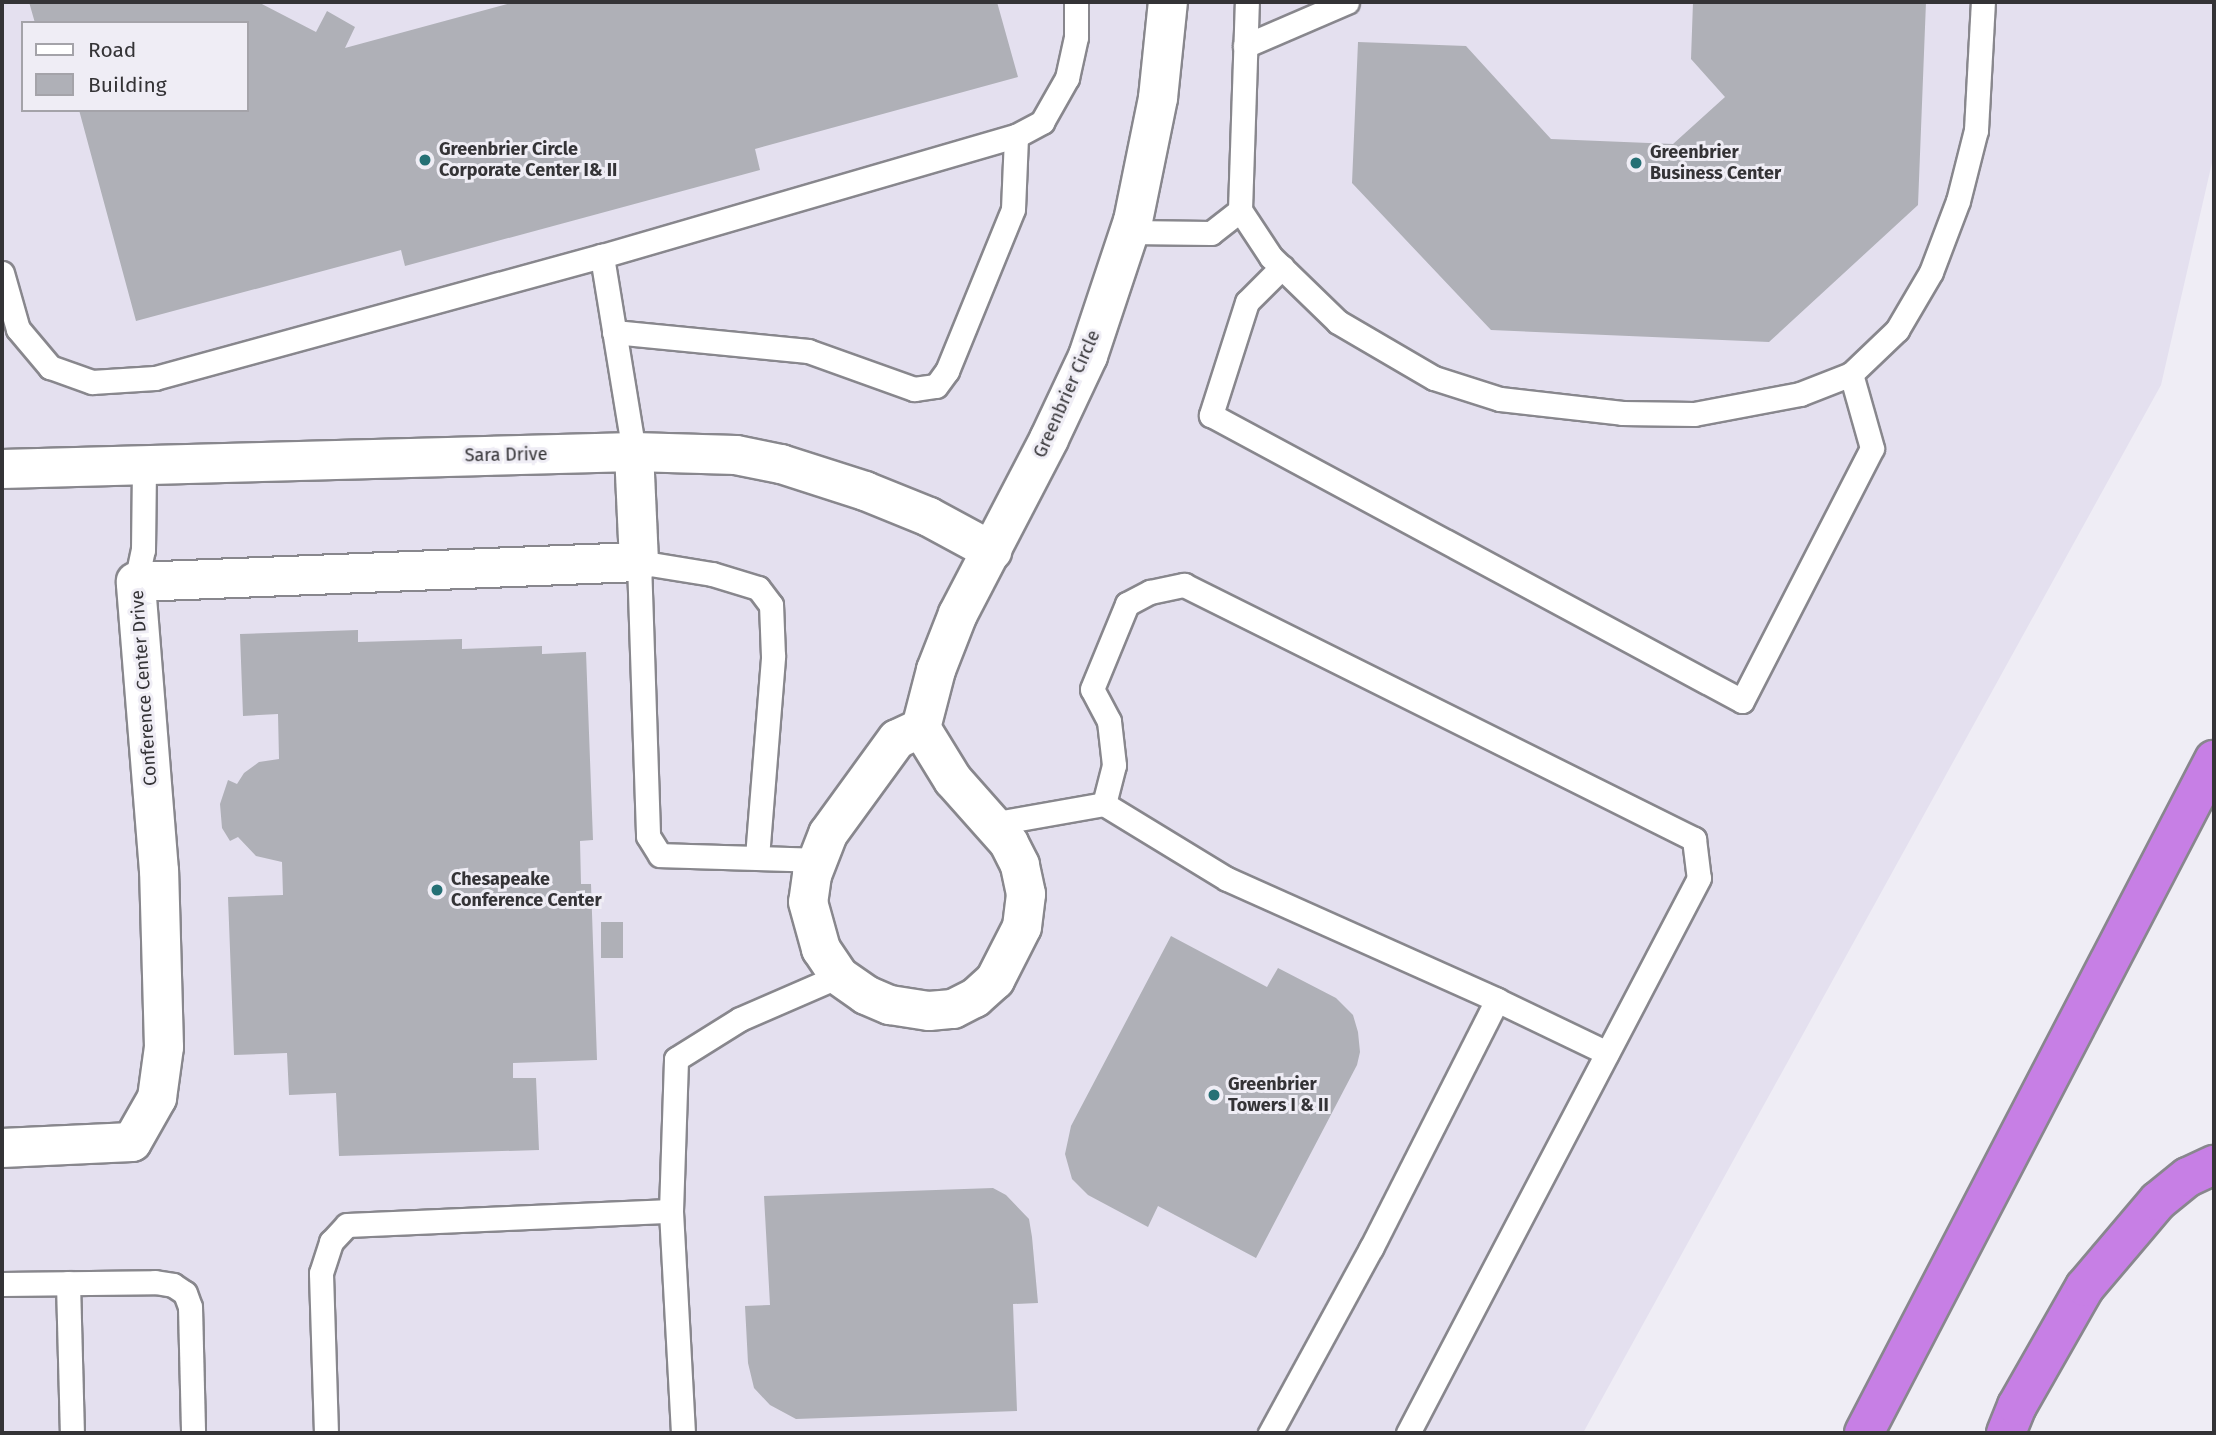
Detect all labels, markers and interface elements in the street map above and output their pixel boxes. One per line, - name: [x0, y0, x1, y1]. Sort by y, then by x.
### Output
- legend: [21, 21, 248, 112]
- text: Road: [88, 37, 136, 63]
- text: Building: [88, 72, 167, 98]
- place label: Greenbrier Circle Corporate Center I& II: [439, 139, 617, 182]
- place label: Greenbrier Business Center: [1650, 142, 1781, 184]
- marker: Greenbrier Circle Corporate Center I& II: [417, 152, 433, 168]
- marker: Greenbrier Business Center: [1628, 155, 1644, 171]
- street label: Greenbrier Circle: [1029, 327, 1105, 461]
- street label: Sara Drive: [464, 443, 548, 467]
- street label: Conference Center Drive: [126, 589, 162, 787]
- place label: Chesapeake Conference Center: [451, 869, 602, 912]
- marker: Chesapeake Conference Center: [429, 882, 445, 898]
- place label: Greenbrier Towers I & II: [1228, 1074, 1329, 1116]
- marker: Greenbrier Towers I & II: [1206, 1087, 1222, 1103]

